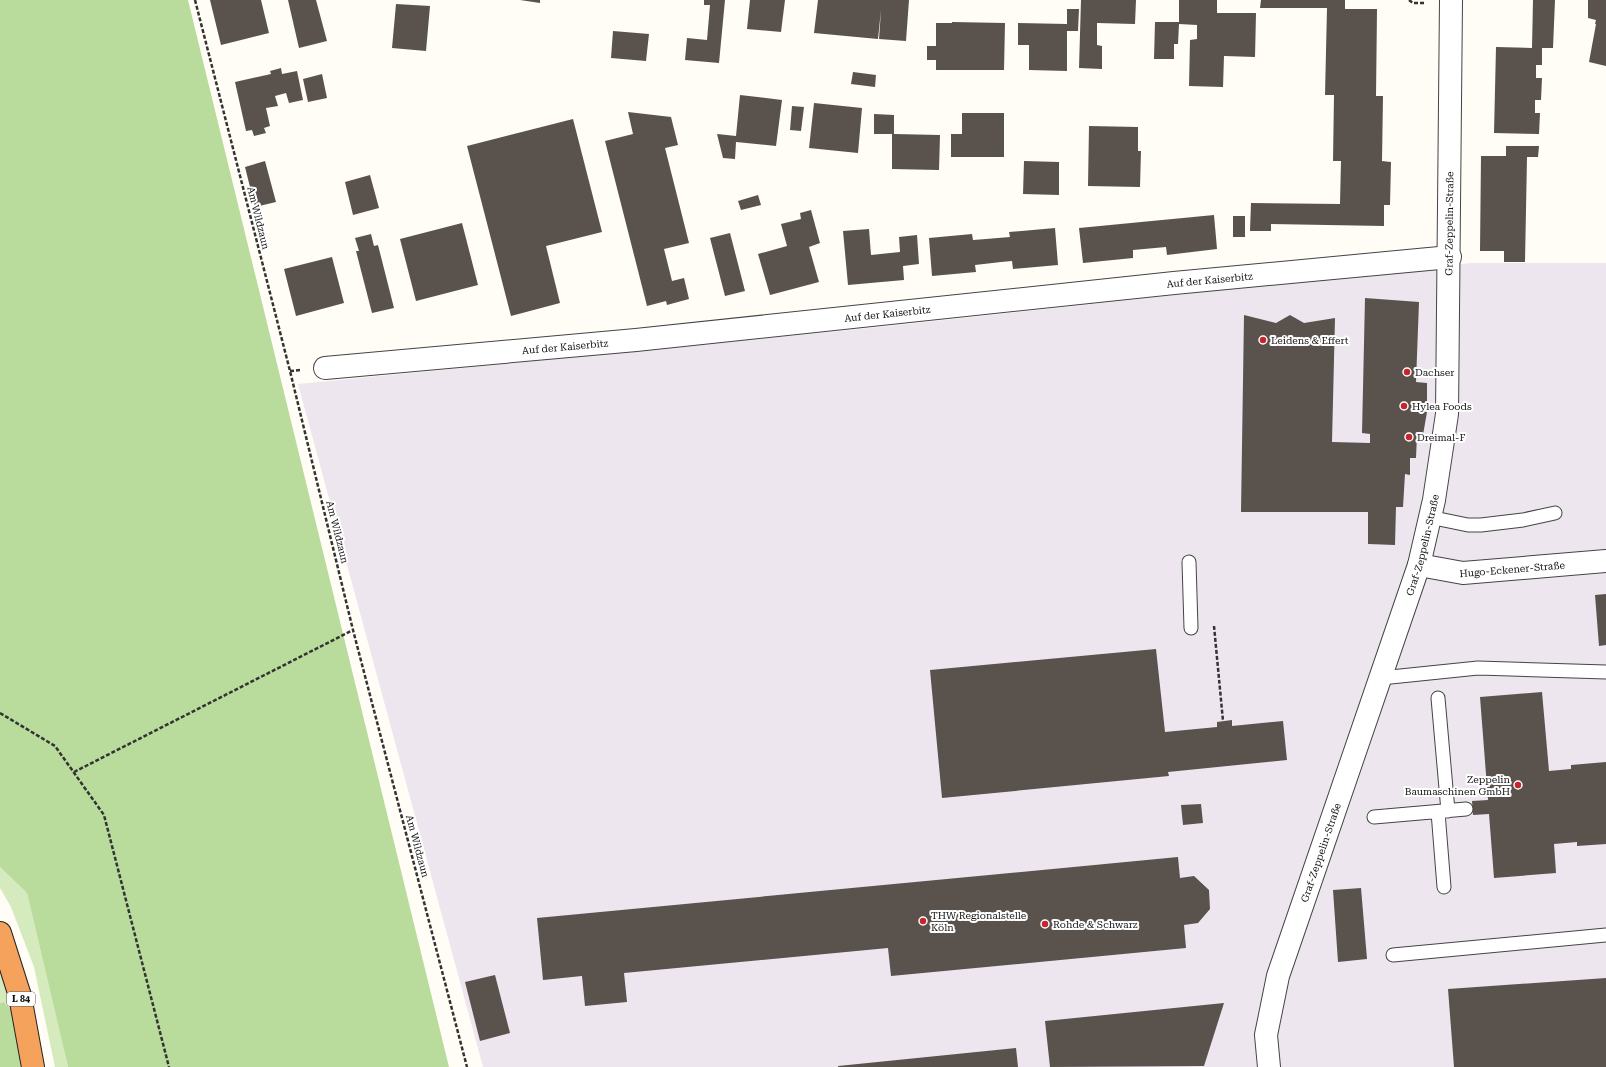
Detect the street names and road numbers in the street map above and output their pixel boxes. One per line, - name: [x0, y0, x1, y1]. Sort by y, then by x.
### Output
- street label: Graf-Zeppelin-Straße: [1443, 171, 1455, 276]
- street label: Am Wildzaun: [245, 186, 272, 251]
- street label: Auf der Kaiserbitz: [1166, 271, 1253, 290]
- street label: Auf der Kaiserbitz: [844, 304, 931, 324]
- street label: Auf der Kaiserbitz: [522, 338, 609, 356]
- street label: Graf-Zeppelin-Straße: [1404, 493, 1441, 597]
- street label: Am Wildzaun: [324, 500, 351, 565]
- street label: Hugo-Eckener-Straße: [1459, 559, 1566, 579]
- street label: Graf-Zeppelin-Straße: [1299, 801, 1343, 904]
- street label: Am Wildzaun: [404, 814, 431, 879]
- road number: L 84: [7, 992, 35, 1006]

